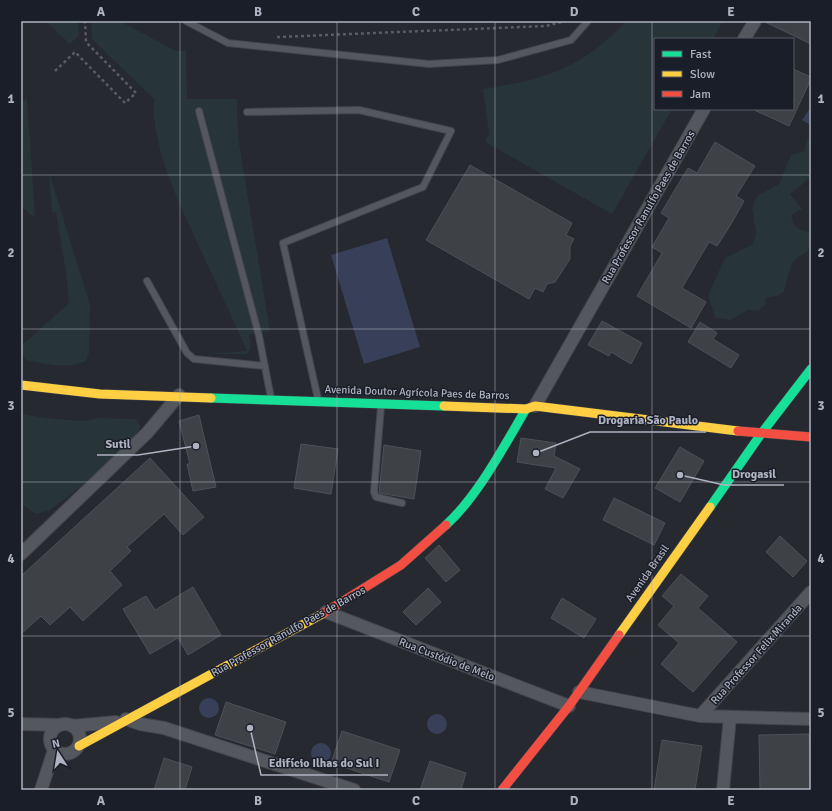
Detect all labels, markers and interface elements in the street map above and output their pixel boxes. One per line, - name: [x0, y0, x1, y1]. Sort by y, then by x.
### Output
- text: A: [97, 4, 106, 20]
- text: B: [254, 4, 262, 20]
- text: C: [412, 4, 420, 20]
- text: D: [570, 4, 579, 20]
- text: E: [727, 4, 735, 20]
- legend: [654, 38, 794, 110]
- text: Fast: [690, 47, 711, 62]
- text: Slow: [690, 67, 715, 82]
- text: Jam: [690, 87, 711, 102]
- text: 1: [7, 91, 15, 107]
- text: 1: [817, 91, 825, 107]
- street label: Rua Professor Ranulfo Paes de Barros: [599, 128, 698, 286]
- text: 2: [7, 245, 15, 261]
- text: 2: [817, 245, 825, 261]
- street label: Avenida Doutor Agrícola Paes de Barros: [324, 383, 510, 402]
- text: 3: [7, 398, 15, 414]
- text: 3: [817, 398, 825, 414]
- callout: Drogaria São Paulo: [590, 408, 706, 432]
- text: Drogaria São Paulo: [598, 413, 698, 428]
- callout: Sutil: [97, 431, 138, 455]
- text: Sutil: [105, 437, 131, 452]
- callout: Drogasil: [724, 461, 784, 485]
- text: Drogasil: [732, 467, 776, 482]
- street label: Avenida Brasil: [623, 542, 672, 604]
- text: 4: [7, 551, 15, 567]
- text: 4: [817, 551, 825, 567]
- street label: Rua Professor Ranulfo Paes de Barros: [209, 583, 368, 679]
- street label: Rua Professor Felix Miranda: [708, 601, 805, 707]
- street label: Rua Custódio de Melo: [397, 635, 497, 684]
- text: 5: [7, 705, 15, 721]
- text: 5: [817, 705, 825, 721]
- north arrow: [38, 733, 78, 773]
- text: N: [51, 737, 61, 751]
- callout: Edifício Ilhas do Sul I: [261, 751, 388, 775]
- text: Edifício Ilhas do Sul I: [269, 756, 379, 771]
- text: A: [97, 793, 106, 809]
- text: B: [254, 793, 262, 809]
- text: C: [412, 793, 420, 809]
- text: D: [570, 793, 579, 809]
- text: E: [727, 793, 735, 809]

